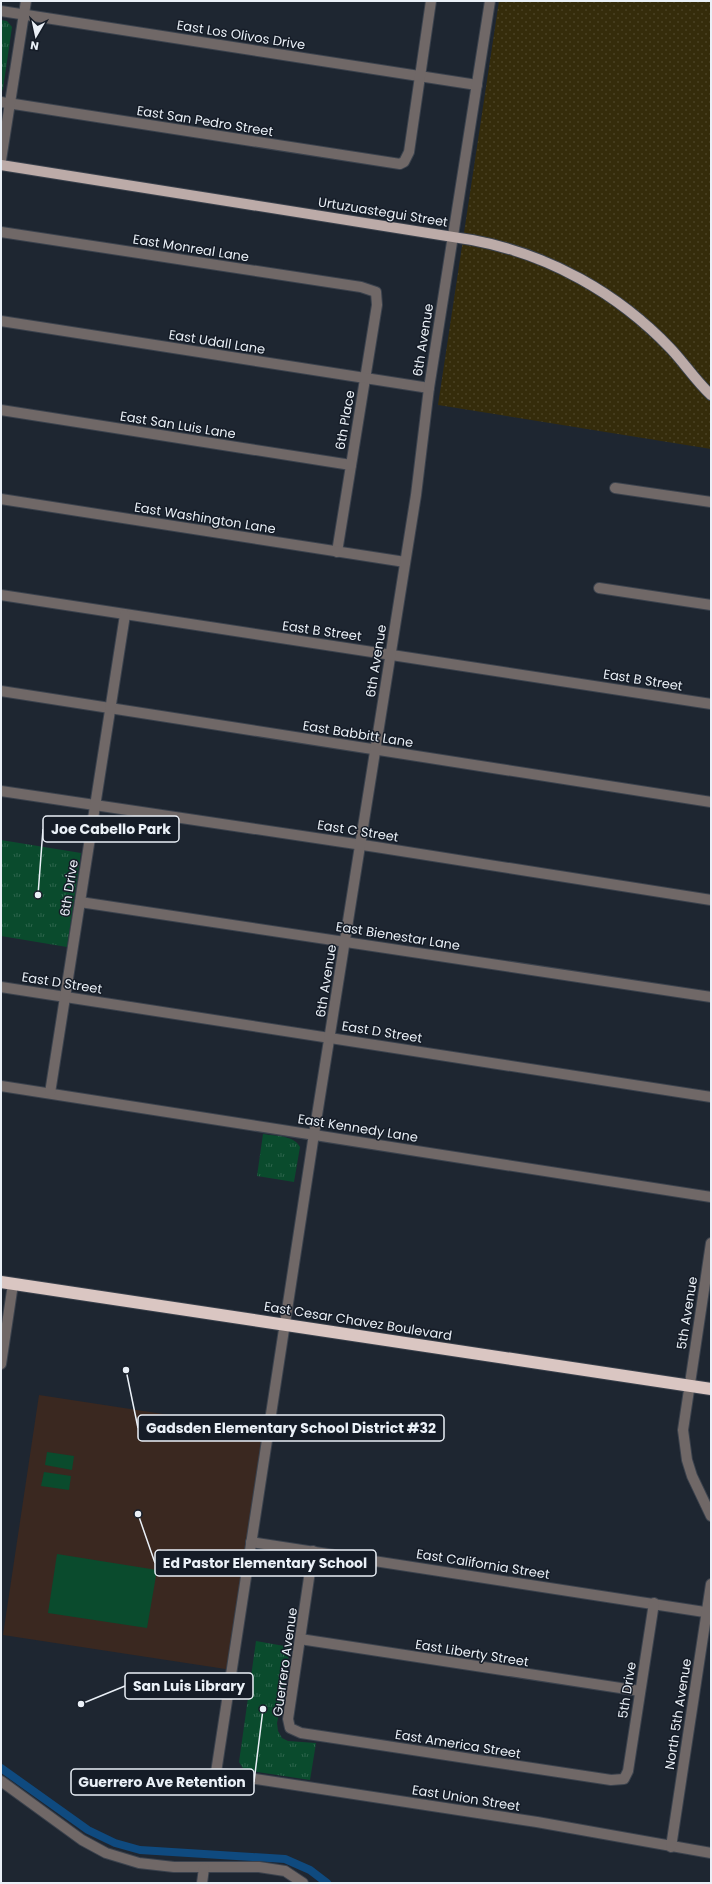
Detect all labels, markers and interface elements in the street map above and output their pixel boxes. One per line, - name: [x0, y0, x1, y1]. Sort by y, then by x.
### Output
- street label: East Los Olivos Drive: [175, 15, 307, 55]
- north arrow: [16, 16, 56, 56]
- text: N: [29, 37, 40, 54]
- street label: East San Pedro Street: [135, 101, 275, 141]
- street label: Urtuzuastegui Street: [317, 192, 449, 232]
- street label: East Monreal Lane: [132, 229, 250, 267]
- street label: 6th Avenue: [408, 302, 438, 378]
- street label: East Udall Lane: [167, 325, 267, 359]
- street label: 6th Place: [330, 389, 360, 451]
- street label: East San Luis Lane: [119, 406, 237, 444]
- street label: East Washington Lane: [133, 497, 277, 539]
- street label: East B Street: [281, 616, 363, 646]
- street label: 6th Avenue: [361, 623, 391, 699]
- street label: East B Street: [602, 664, 684, 696]
- street label: East Babbitt Lane: [301, 716, 415, 752]
- street label: East C Street: [316, 815, 400, 847]
- callout: Joe Cabello Park: [43, 816, 179, 842]
- text: Joe Cabello Park: [51, 819, 171, 839]
- street label: 6th Drive: [55, 858, 83, 918]
- street label: East Bienestar Lane: [335, 917, 461, 955]
- street label: 6th Avenue: [311, 943, 341, 1019]
- street label: East D Street: [20, 967, 104, 999]
- street label: East D Street: [340, 1016, 424, 1048]
- street label: East Kennedy Lane: [297, 1109, 419, 1147]
- street label: 5th Avenue: [672, 1275, 702, 1351]
- street label: East Cesar Chavez Boulevard: [263, 1297, 453, 1345]
- callout: Gadsden Elementary School District #32: [138, 1415, 444, 1441]
- text: Gadsden Elementary School District #32: [146, 1418, 436, 1438]
- street label: East California Street: [415, 1544, 551, 1584]
- callout: Ed Pastor Elementary School: [155, 1550, 376, 1576]
- text: Ed Pastor Elementary School: [163, 1553, 367, 1573]
- street label: Guerrero Avenue: [268, 1606, 302, 1718]
- street label: East Liberty Street: [414, 1635, 530, 1671]
- street label: North 5th Avenue: [660, 1657, 696, 1771]
- street label: 5th Drive: [613, 1660, 641, 1720]
- callout: San Luis Library: [125, 1673, 253, 1699]
- text: San Luis Library: [133, 1676, 245, 1696]
- street label: East America Street: [394, 1725, 522, 1763]
- callout: Guerrero Ave Retention: [71, 1769, 254, 1795]
- text: Guerrero Ave Retention: [78, 1772, 246, 1792]
- street label: East Union Street: [411, 1780, 522, 1816]

